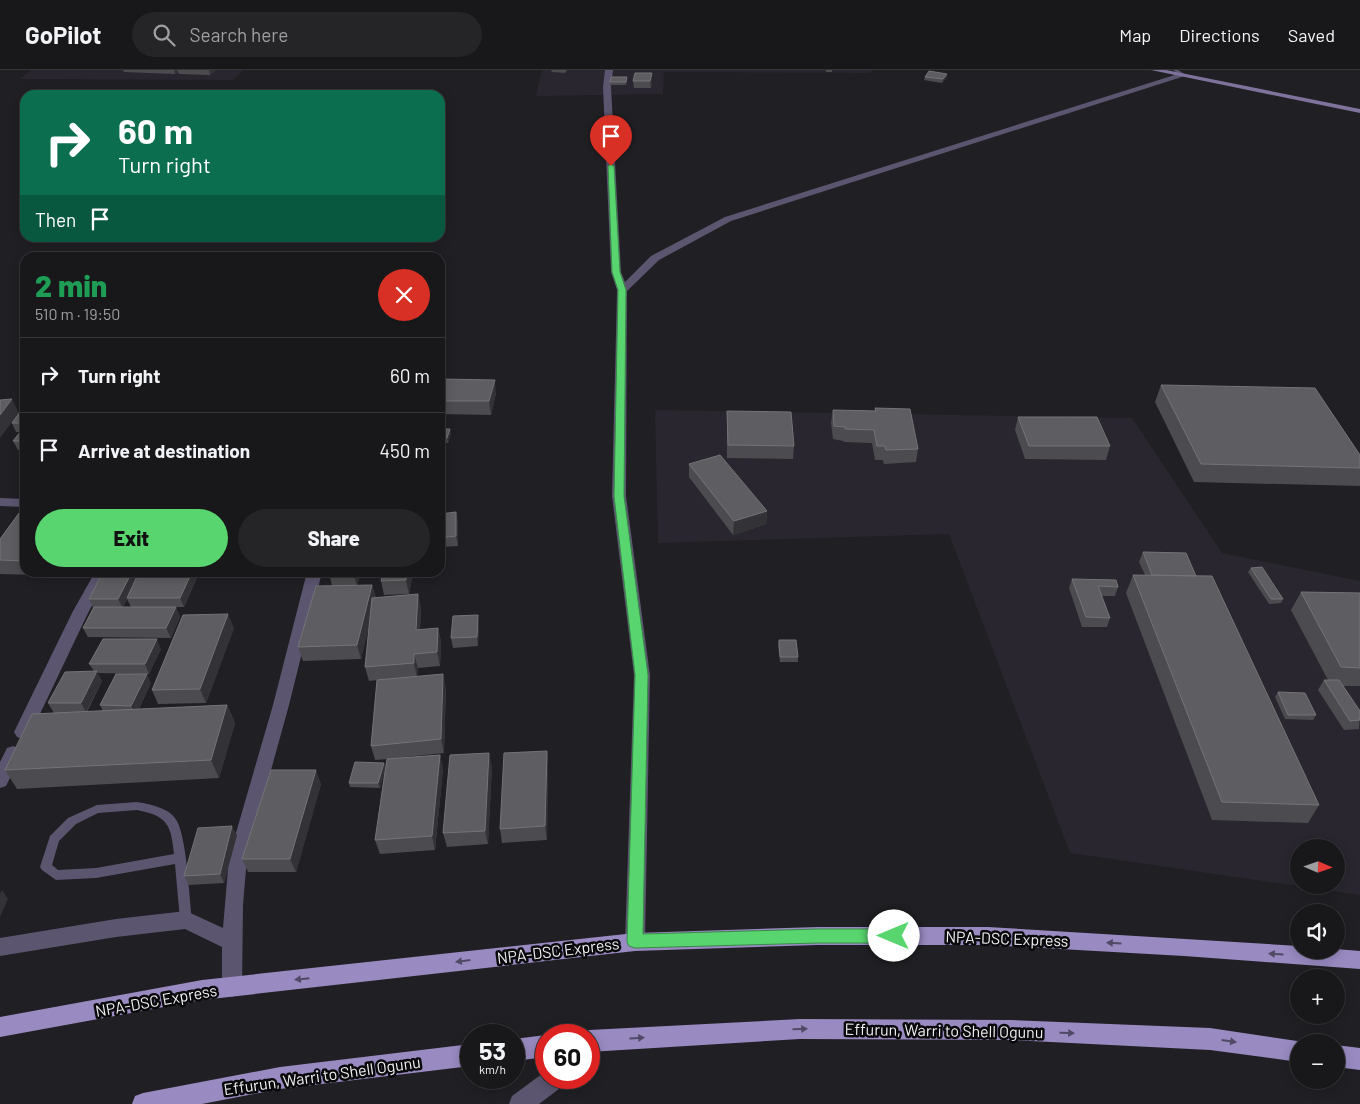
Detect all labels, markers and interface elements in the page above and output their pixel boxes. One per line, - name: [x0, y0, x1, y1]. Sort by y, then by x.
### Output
- search box: [132, 12, 482, 57]
- text: GoPilot: [25, 20, 102, 49]
- icon: search: [150, 21, 178, 49]
- text: Search here: [190, 23, 288, 46]
- text: Map: [1119, 24, 1151, 46]
- text: Directions: [1179, 24, 1260, 46]
- text: Saved: [1288, 24, 1335, 46]
- text: 60 m: [118, 109, 193, 151]
- icon: right: [35, 110, 100, 175]
- pin: [590, 115, 632, 166]
- icon: arrive: [597, 122, 625, 150]
- text: Turn right: [118, 151, 211, 177]
- icon: arrive: [86, 205, 114, 233]
- text: Then: [35, 208, 76, 231]
- text: 2 min: [35, 267, 107, 303]
- button: close: [378, 269, 430, 321]
- text: 510 m · 19:50: [35, 304, 120, 323]
- icon: right: [35, 361, 63, 389]
- text: Turn right: [78, 364, 160, 387]
- text: 60 m: [390, 364, 430, 387]
- icon: arrive: [35, 436, 63, 464]
- text: Arrive at destination: [78, 439, 250, 462]
- text: 450 m: [380, 439, 430, 462]
- button: Exit: [35, 509, 228, 567]
- button: Share: [238, 509, 430, 567]
- north arrow: [1290, 839, 1345, 894]
- map controls: [1290, 839, 1345, 1089]
- button: sound: [1290, 904, 1345, 959]
- position arrow: [867, 909, 919, 961]
- street label: NPA-DSC Express: [945, 926, 1069, 950]
- street label: NPA-DSC Express: [496, 933, 620, 967]
- one-way arrow: [1106, 938, 1122, 946]
- one-way arrow: [1268, 949, 1284, 957]
- one-way arrow: [455, 957, 471, 965]
- button: +: [1290, 969, 1345, 1024]
- one-way arrow: [293, 975, 309, 983]
- street label: NPA-DSC Express: [94, 980, 218, 1020]
- street label: Effurun, Warri to Shell Ogunu: [844, 1019, 1044, 1041]
- speed limit sign: 60: [535, 1024, 600, 1089]
- one-way arrow: [792, 1025, 808, 1033]
- one-way arrow: [1059, 1029, 1075, 1037]
- one-way arrow: [630, 1033, 646, 1041]
- button: −: [1290, 1034, 1345, 1089]
- text: 53: [479, 1035, 506, 1065]
- one-way arrow: [1222, 1037, 1238, 1045]
- street label: Effurun, Warri to Shell Ogunu: [222, 1052, 422, 1098]
- text: km/h: [479, 1062, 506, 1076]

